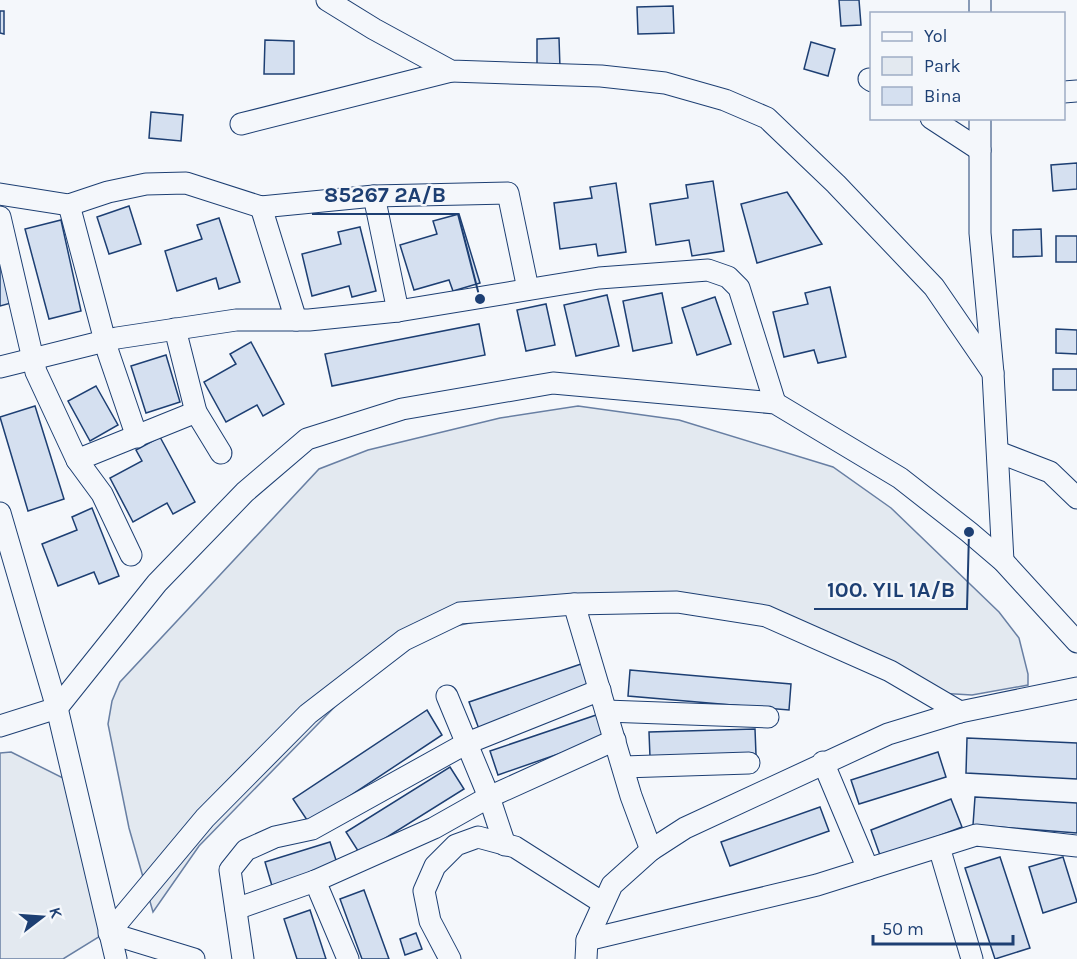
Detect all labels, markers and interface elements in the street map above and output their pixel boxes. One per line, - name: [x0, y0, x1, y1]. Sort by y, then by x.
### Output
- legend: [870, 12, 1065, 120]
- text: Yol: [924, 25, 948, 47]
- text: Park: [924, 55, 961, 77]
- text: Bina: [924, 85, 961, 107]
- callout: 85267 2A/B: [312, 174, 458, 214]
- text: 85267 2A/B: [324, 182, 446, 208]
- callout: 100. YIL 1A/B: [814, 569, 967, 609]
- text: 100. YIL 1A/B: [827, 577, 955, 603]
- north arrow: [12, 887, 72, 947]
- text: K: [45, 905, 67, 921]
- scale bar: [873, 908, 1012, 946]
- text: 50 m: [882, 918, 924, 940]

